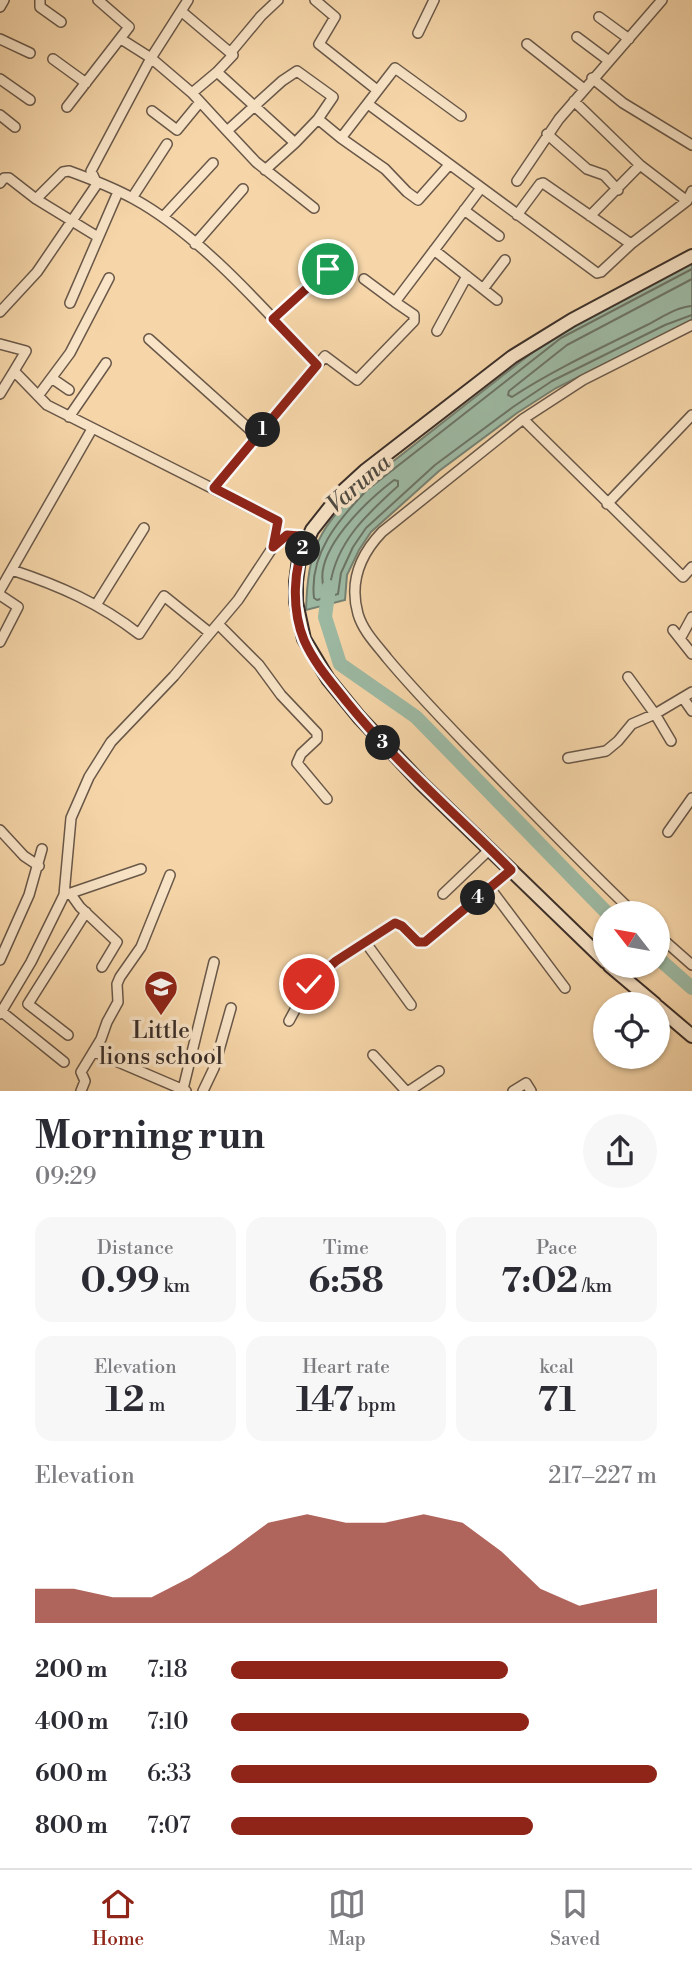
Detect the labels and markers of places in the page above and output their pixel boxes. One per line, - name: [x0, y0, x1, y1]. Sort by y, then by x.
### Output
- pin: [298, 239, 358, 299]
- pin: 1: [246, 412, 280, 448]
- pin: 2: [286, 532, 320, 566]
- pin: 3: [366, 726, 400, 760]
- pin: 4: [461, 880, 496, 916]
- pin: [279, 954, 339, 1014]
- school or university icon: Little lions school: [142, 968, 180, 1017]
- place label: Little lions school: [99, 1017, 223, 1071]

